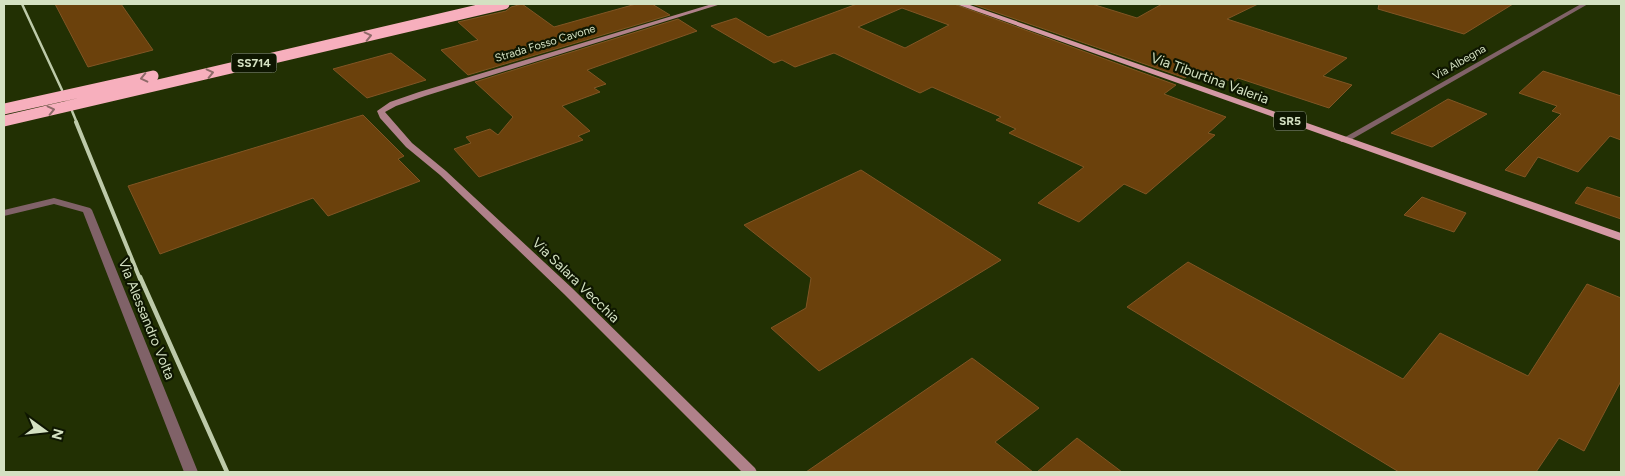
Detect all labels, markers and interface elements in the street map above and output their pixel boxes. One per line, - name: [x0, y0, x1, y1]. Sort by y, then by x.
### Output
- street label: Strada Fosso Cavone: [493, 22, 597, 65]
- one-way arrow: [363, 31, 372, 42]
- street label: Via Albegna: [1430, 42, 1488, 83]
- street label: Via Tiburtina Valeria: [1148, 49, 1271, 108]
- road number: SS714: [232, 54, 276, 72]
- one-way arrow: [205, 68, 214, 79]
- one-way arrow: [139, 72, 148, 83]
- one-way arrow: [47, 105, 56, 116]
- road number: SR5: [1274, 112, 1306, 130]
- street label: Via Salara Vecchia: [528, 234, 623, 326]
- street label: Via Alessandro Volta: [114, 256, 179, 382]
- north arrow: [20, 406, 70, 456]
- text: N: [47, 427, 67, 442]

